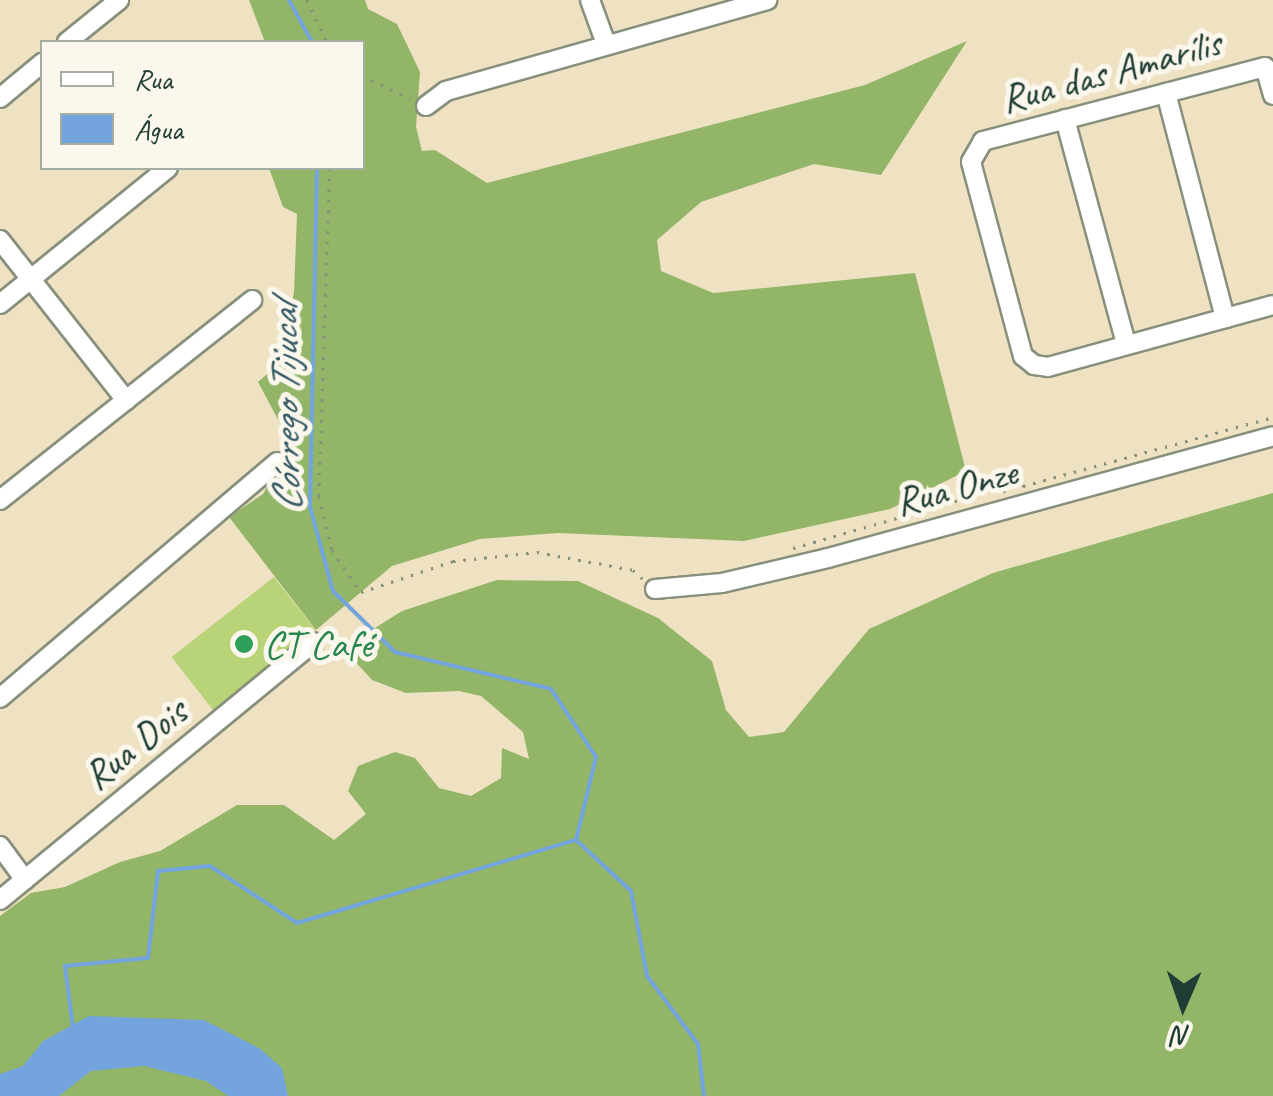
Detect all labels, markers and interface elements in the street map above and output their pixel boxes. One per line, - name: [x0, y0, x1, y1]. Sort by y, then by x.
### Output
- street label: Rua das Amarílis: [995, 18, 1227, 124]
- legend: [40, 40, 365, 170]
- text: Rua: [134, 60, 172, 98]
- text: Água: [134, 110, 183, 148]
- water label: Córrego Tijucal: [259, 303, 313, 513]
- street label: Rua Onze: [890, 448, 1022, 526]
- place label: CT Café: [264, 620, 371, 668]
- marker: CT Café: [233, 633, 255, 655]
- street label: Rua Dois: [73, 688, 197, 800]
- north arrow: [1133, 956, 1233, 1056]
- text: N: [1173, 1019, 1191, 1054]

